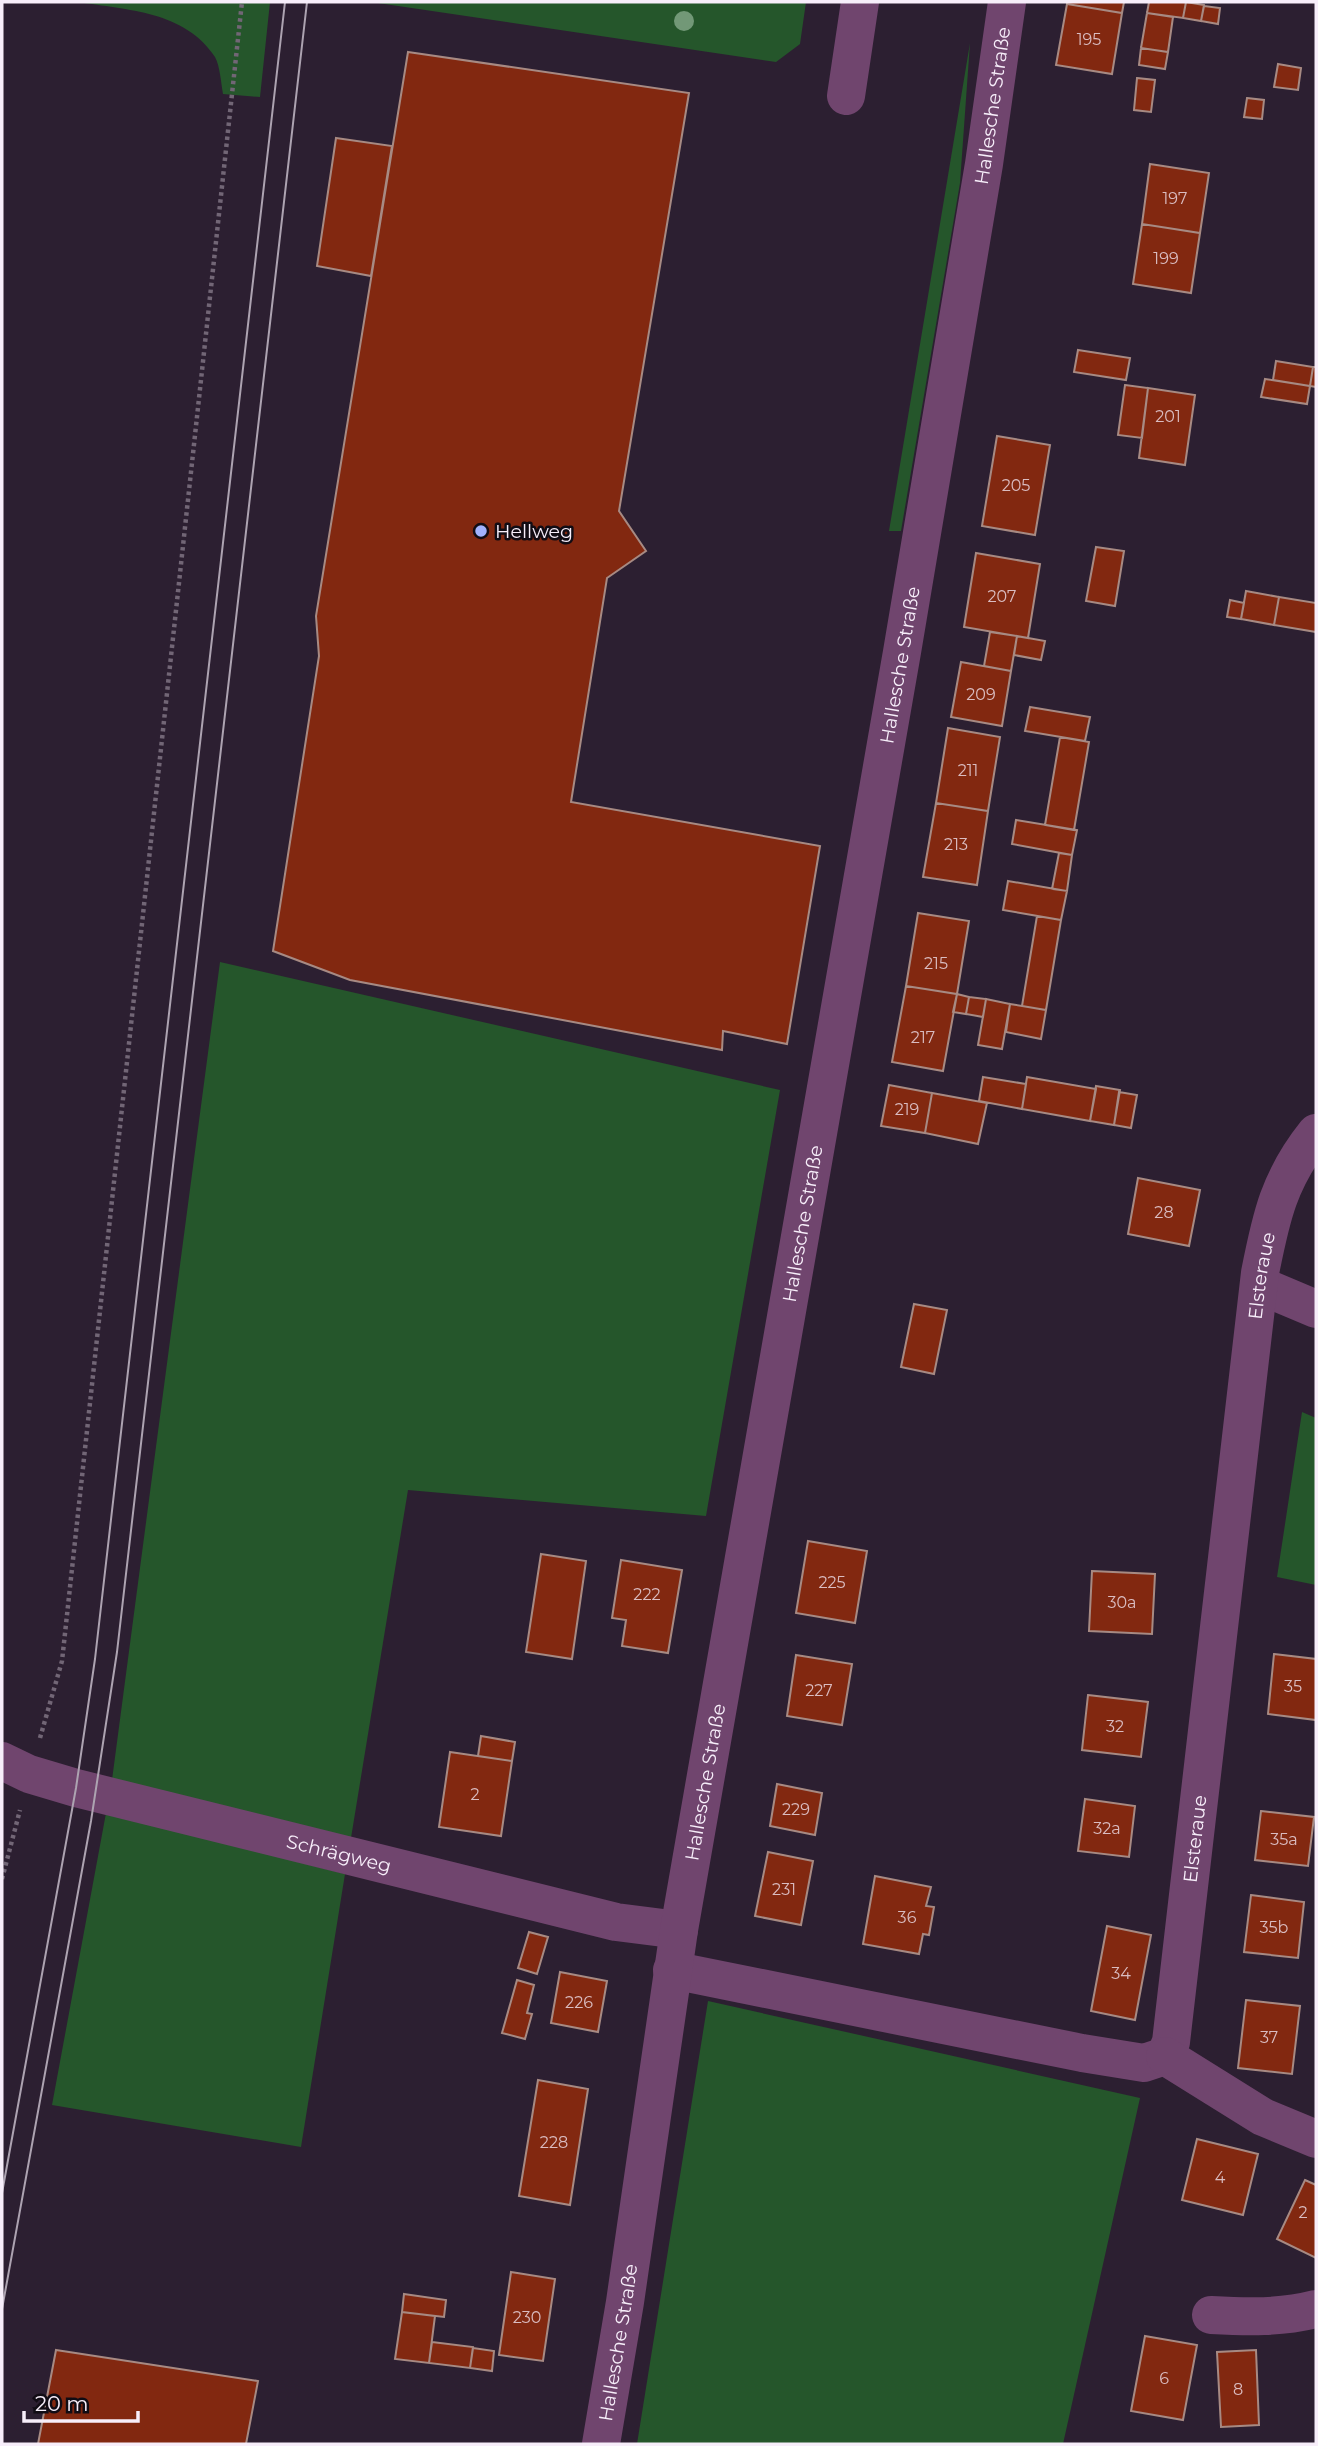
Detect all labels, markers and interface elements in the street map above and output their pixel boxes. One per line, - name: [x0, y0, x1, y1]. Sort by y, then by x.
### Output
- street label: Hallesche Straße: [969, 25, 1015, 186]
- house number: 195: [1077, 30, 1101, 49]
- house number: 197: [1163, 189, 1187, 208]
- house number: 199: [1153, 249, 1179, 268]
- house number: 201: [1155, 407, 1181, 426]
- house number: 205: [1002, 476, 1030, 495]
- place label: Hellweg: [495, 520, 573, 543]
- marker: Hellweg: [473, 523, 489, 539]
- street label: Hallesche Straße: [875, 585, 924, 745]
- house number: 207: [988, 587, 1016, 606]
- house number: 209: [966, 685, 996, 704]
- house number: 211: [958, 761, 978, 780]
- house number: 213: [944, 835, 968, 854]
- house number: 215: [924, 954, 948, 973]
- house number: 217: [911, 1028, 935, 1047]
- house number: 219: [895, 1100, 919, 1119]
- street label: Hallesche Straße: [777, 1143, 827, 1304]
- house number: 28: [1154, 1203, 1174, 1222]
- street label: Elsteraue: [1243, 1230, 1280, 1321]
- house number: 225: [818, 1573, 846, 1592]
- house number: 222: [633, 1585, 661, 1604]
- house number: 30a: [1107, 1593, 1137, 1612]
- house number: 35: [1284, 1677, 1302, 1696]
- house number: 227: [805, 1681, 833, 1700]
- street label: Hallesche Straße: [680, 1702, 730, 1863]
- house number: 32: [1106, 1717, 1124, 1736]
- house number: 2: [470, 1785, 480, 1804]
- street label: Elsteraue: [1178, 1794, 1211, 1884]
- house number: 229: [782, 1800, 810, 1819]
- house number: 32a: [1093, 1819, 1121, 1838]
- street label: Schrägweg: [284, 1829, 394, 1877]
- house number: 35a: [1270, 1830, 1298, 1849]
- house number: 231: [772, 1880, 796, 1899]
- house number: 36: [898, 1908, 917, 1927]
- house number: 35b: [1260, 1918, 1289, 1937]
- house number: 34: [1111, 1964, 1131, 1983]
- house number: 226: [565, 1993, 593, 2012]
- house number: 37: [1260, 2028, 1278, 2047]
- house number: 228: [540, 2133, 568, 2152]
- house number: 4: [1215, 2168, 1226, 2187]
- house number: 2: [1298, 2203, 1308, 2222]
- street label: Hallesche Straße: [594, 2262, 642, 2423]
- house number: 230: [513, 2308, 541, 2327]
- house number: 6: [1159, 2369, 1169, 2388]
- scale bar: [24, 2380, 138, 2424]
- house number: 8: [1233, 2380, 1243, 2399]
- text: 20 m: [35, 2391, 89, 2416]

